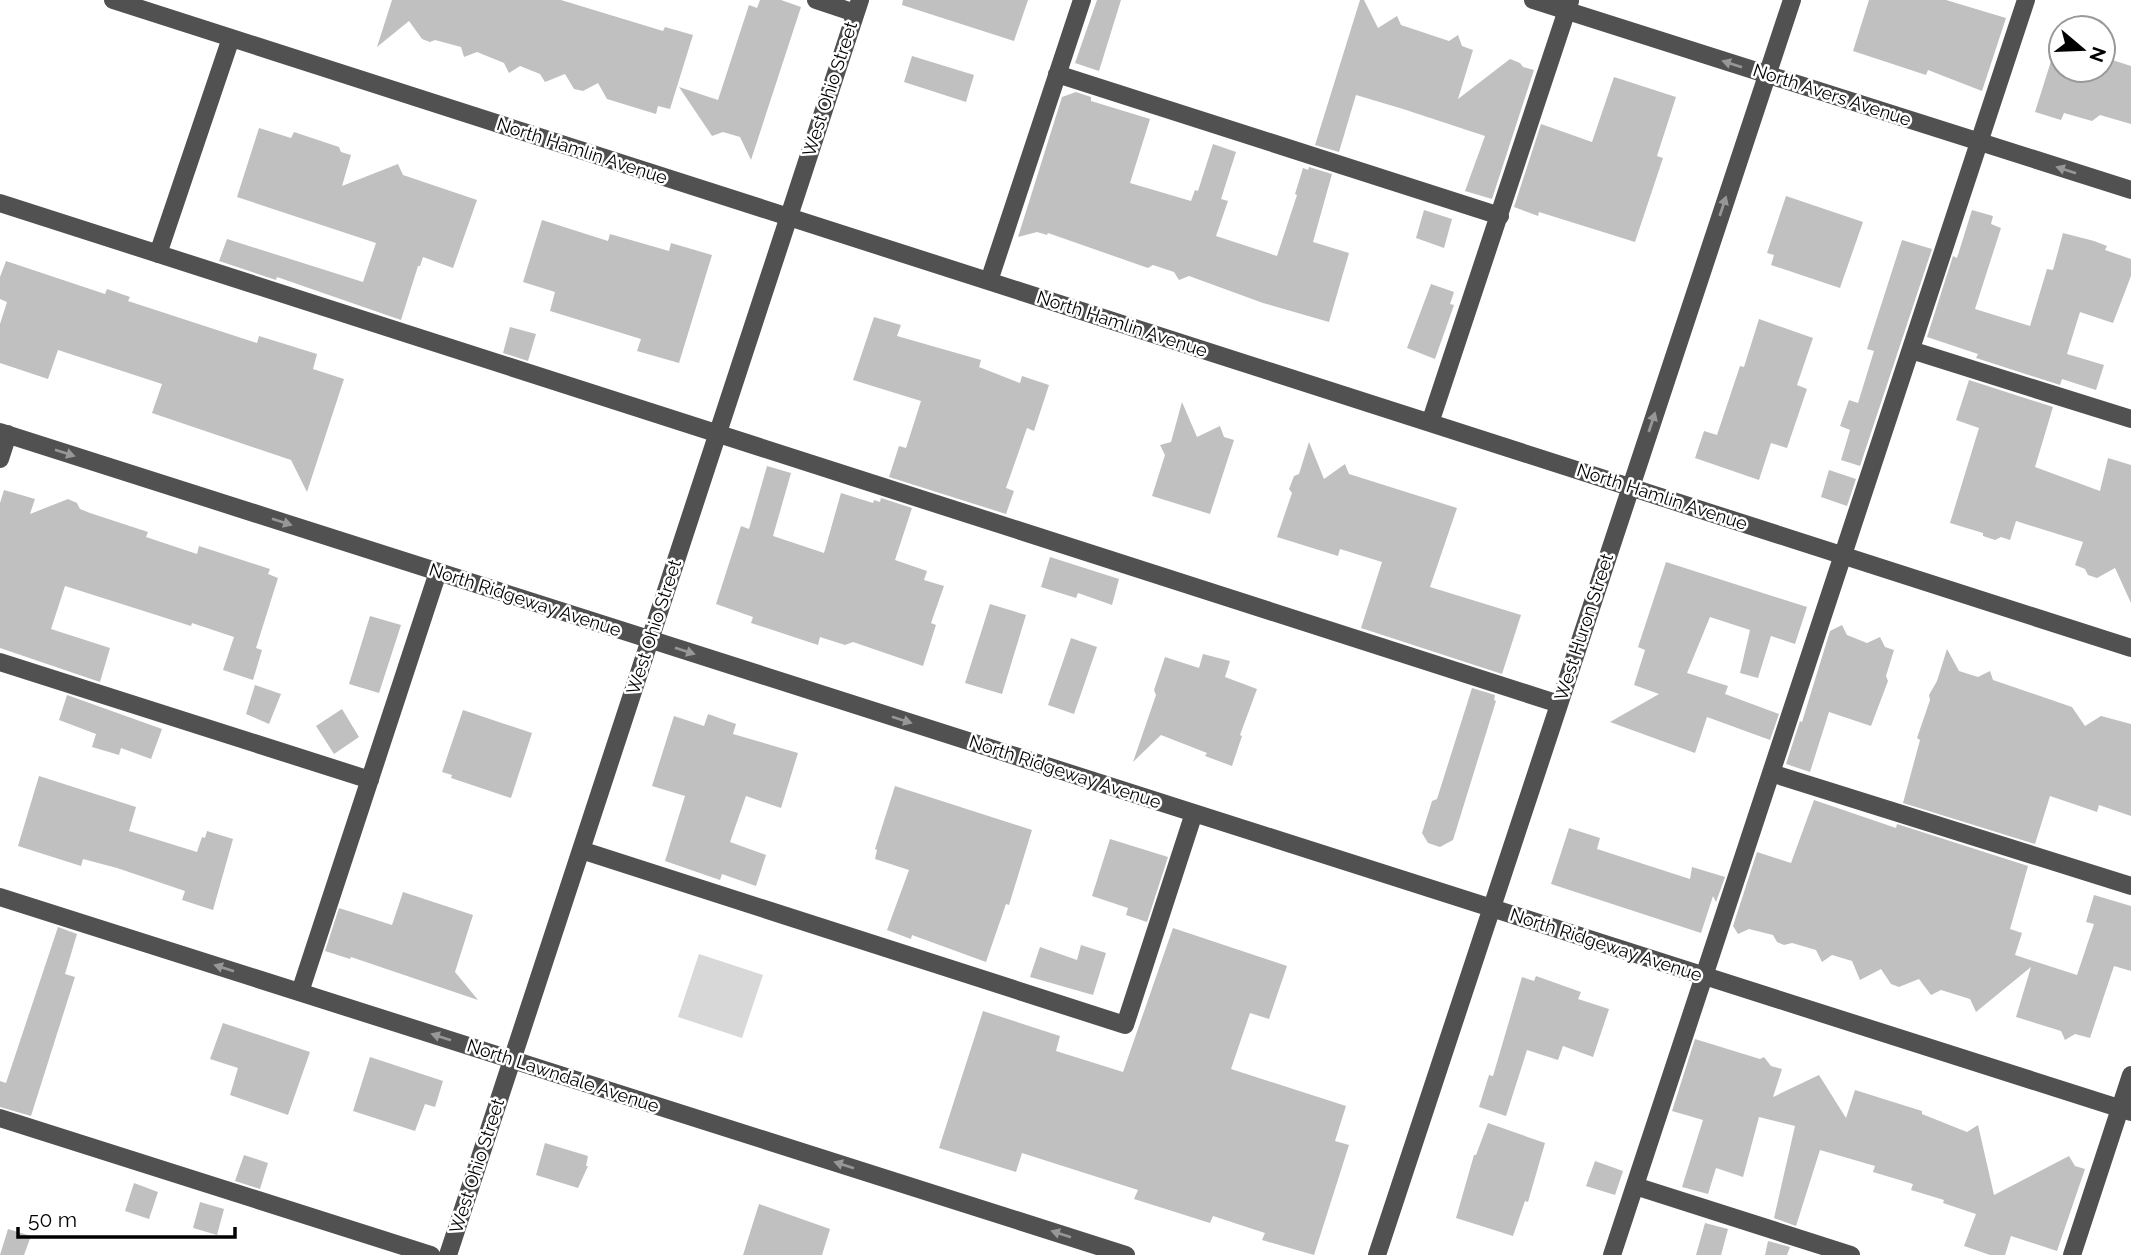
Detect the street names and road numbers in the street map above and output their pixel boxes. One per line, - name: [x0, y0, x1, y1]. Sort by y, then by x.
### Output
- street label: West Ohio Street: [798, 19, 861, 159]
- street label: North Avers Avenue: [1750, 59, 1914, 130]
- street label: North Hamlin Avenue: [494, 113, 670, 188]
- street label: North Hamlin Avenue: [1034, 286, 1210, 361]
- street label: North Hamlin Avenue: [1574, 459, 1750, 534]
- street label: West Huron Street: [1550, 551, 1617, 703]
- street label: West Ohio Street: [622, 557, 685, 697]
- street label: North Ridgeway Avenue: [427, 559, 624, 641]
- street label: North Ridgeway Avenue: [967, 731, 1164, 813]
- street label: North Ridgeway Avenue: [1508, 904, 1705, 986]
- street label: North Lawndale Avenue: [464, 1035, 662, 1117]
- street label: West Ohio Street: [445, 1096, 508, 1236]

